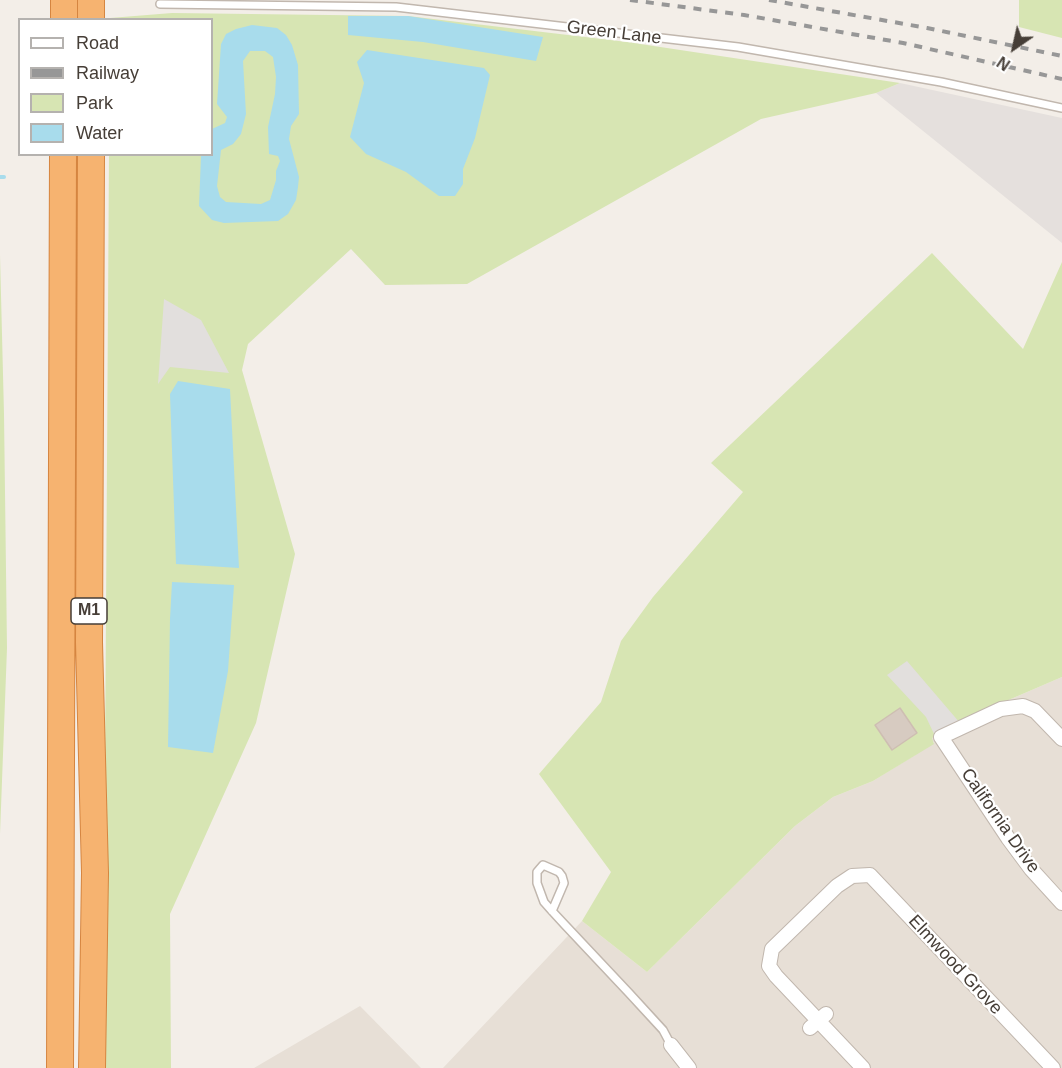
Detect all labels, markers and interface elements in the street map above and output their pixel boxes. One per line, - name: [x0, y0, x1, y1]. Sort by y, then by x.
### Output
- street label: Green Lane: [566, 16, 662, 50]
- legend: [18, 18, 213, 156]
- north arrow: [984, 18, 1044, 78]
- text: Road: [76, 33, 119, 53]
- text: N: [994, 53, 1013, 74]
- text: Railway: [76, 63, 139, 83]
- text: Park: [76, 93, 113, 113]
- text: Water: [76, 123, 123, 143]
- road number: M1: [71, 598, 107, 624]
- street label: California Drive: [956, 764, 1044, 878]
- street label: Elmwood Grove: [903, 911, 1007, 1019]

